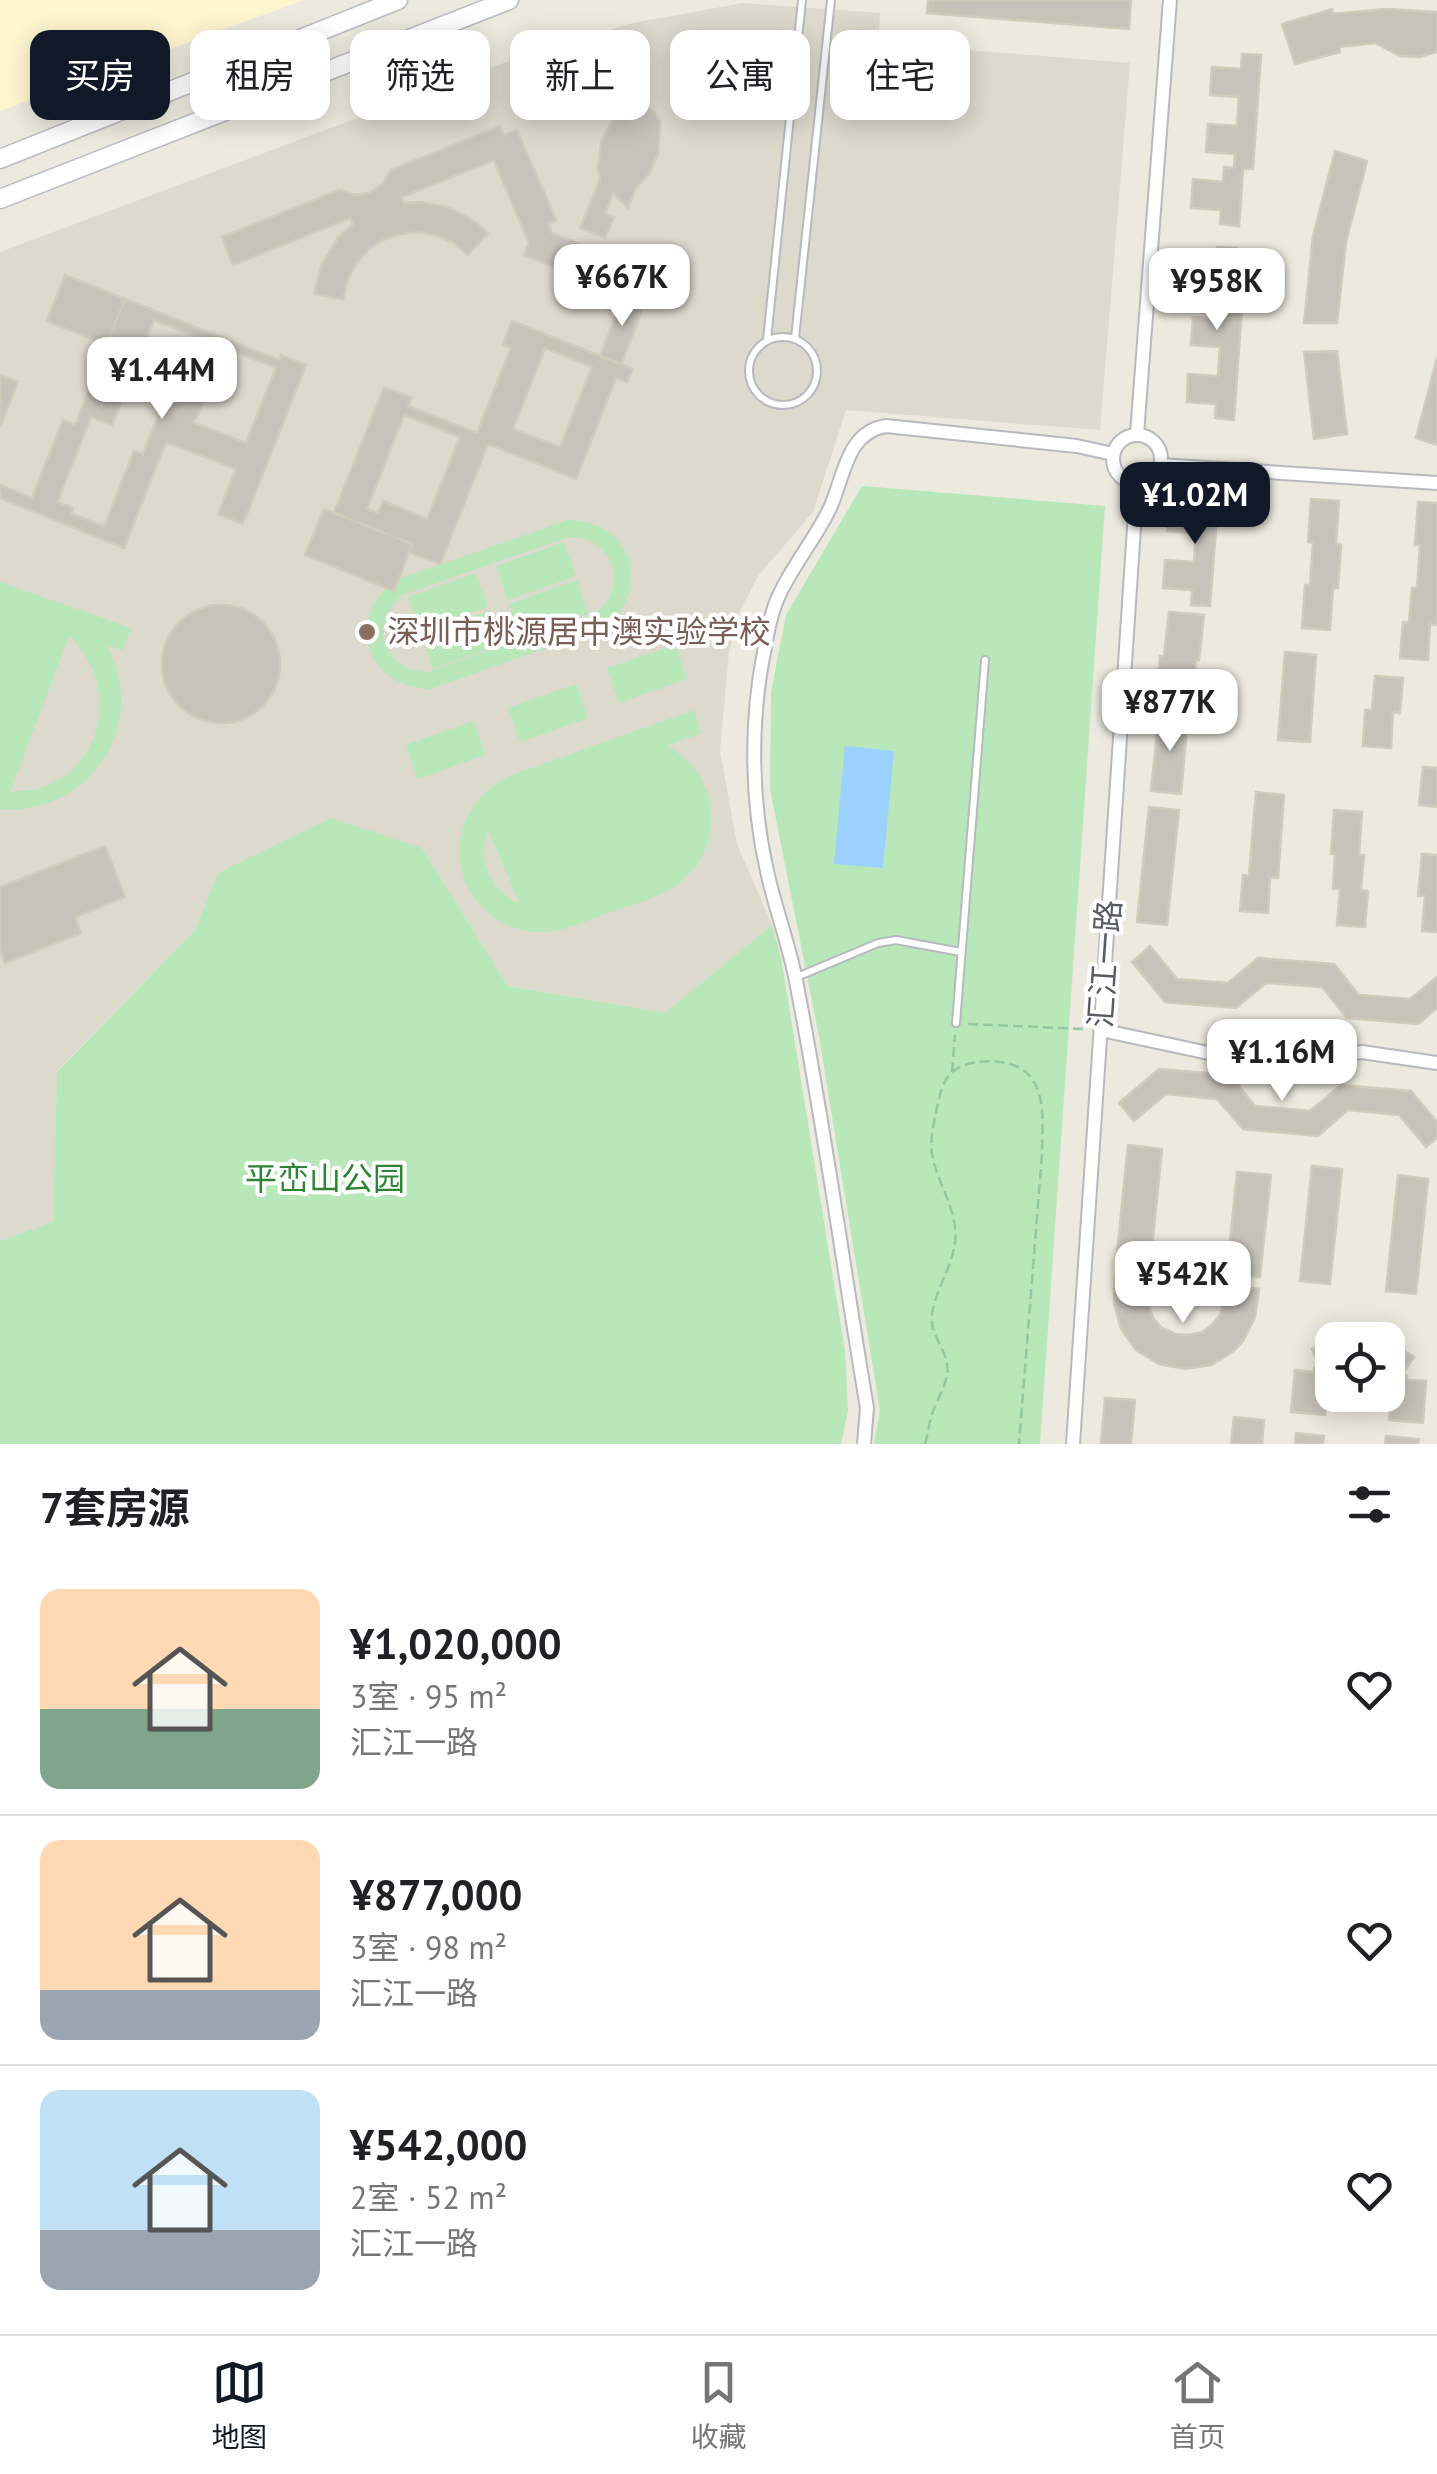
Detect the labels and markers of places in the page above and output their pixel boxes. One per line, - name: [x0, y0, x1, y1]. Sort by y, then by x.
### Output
- pin: ¥667K: [552, 244, 692, 329]
- pin: ¥958K: [1147, 248, 1287, 333]
- pin: ¥1.44M: [81, 337, 243, 422]
- pin: ¥1.02M: [1114, 462, 1276, 547]
- place label: 深圳市桃源居中澳实验学校: [387, 610, 771, 652]
- marker: 深圳市桃源居中澳实验学校: [356, 621, 378, 643]
- pin: ¥877K: [1100, 669, 1240, 754]
- pin: ¥1.16M: [1201, 1019, 1363, 1104]
- pin: ¥542K: [1113, 1241, 1253, 1326]

